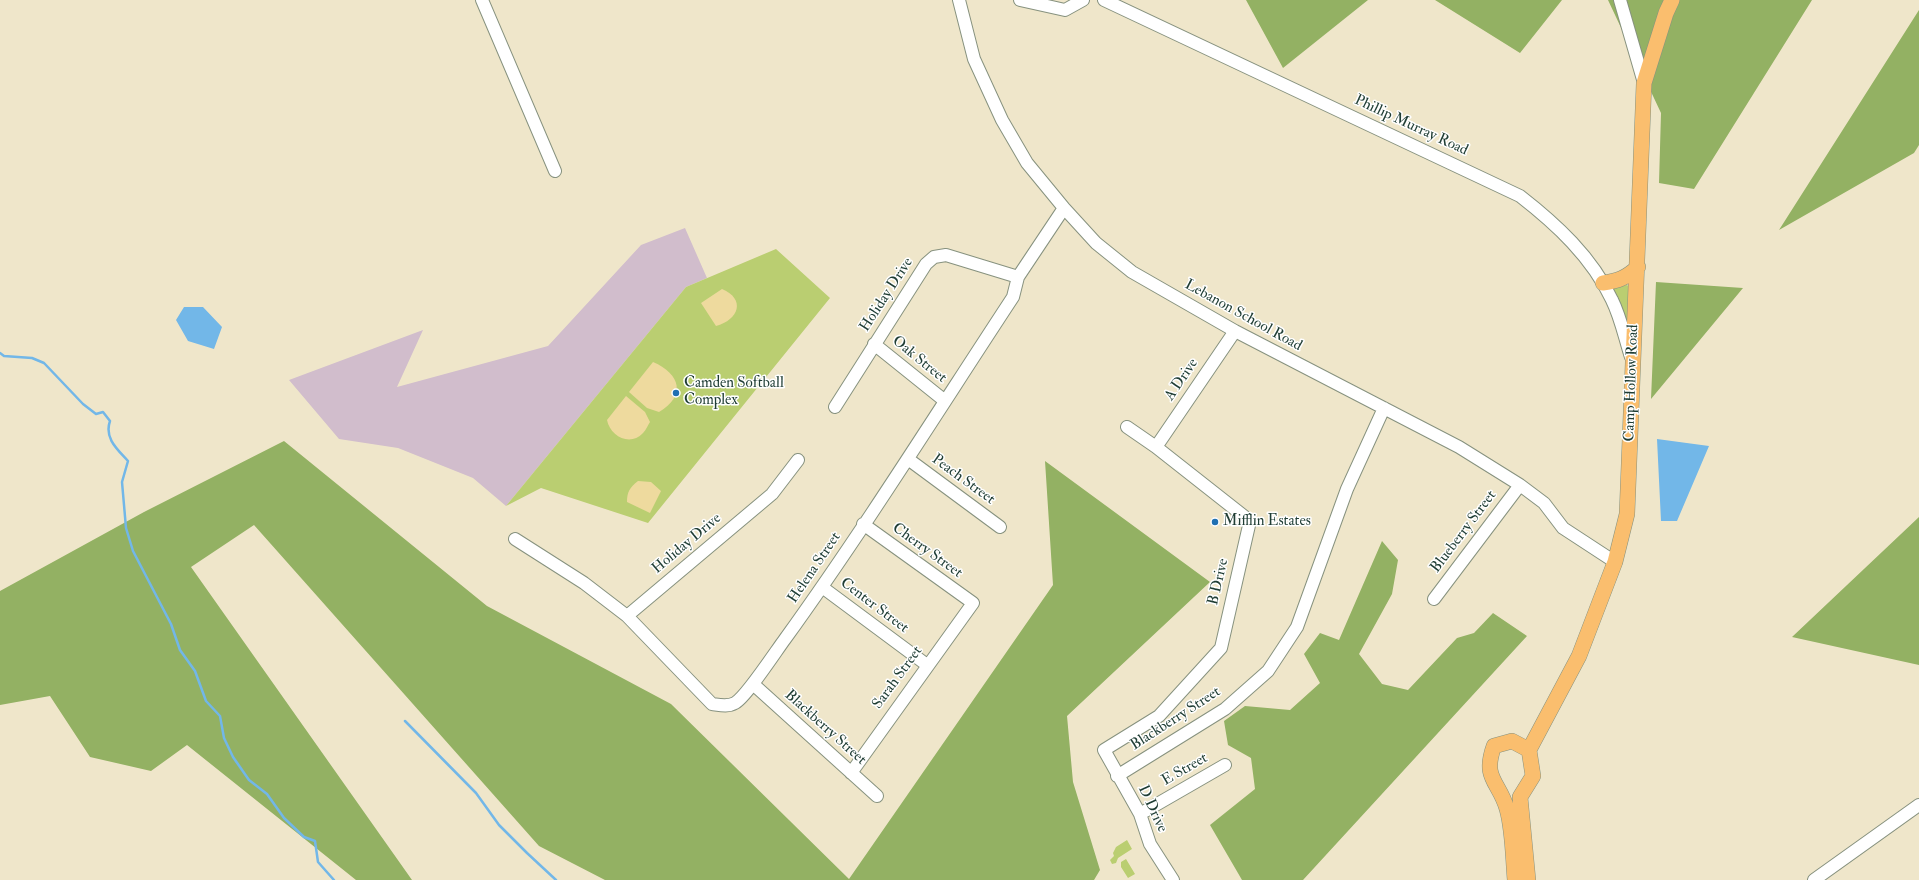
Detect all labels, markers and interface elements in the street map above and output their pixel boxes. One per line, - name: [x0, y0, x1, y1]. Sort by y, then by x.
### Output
- street label: Phillip Murray Road: [1351, 92, 1471, 160]
- street label: Holiday Drive: [856, 255, 918, 335]
- street label: Lebanon School Road: [1181, 276, 1305, 356]
- street label: Camp Hollow Road: [1621, 324, 1643, 442]
- street label: Oak Street: [888, 333, 950, 387]
- street label: A Drive: [1161, 355, 1203, 405]
- place label: Camden Softball Complex: [684, 375, 784, 410]
- marker: Camden Softball Complex: [671, 388, 681, 398]
- street label: Peach Street: [928, 451, 998, 509]
- street label: Blueberry Street: [1427, 487, 1501, 577]
- street label: Holiday Drive: [649, 510, 725, 578]
- place label: Mifflin Estates: [1223, 513, 1311, 531]
- marker: Mifflin Estates: [1210, 517, 1220, 527]
- street label: Cherry Street: [888, 520, 966, 582]
- street label: Helena Street: [785, 529, 845, 607]
- street label: B Drive: [1205, 557, 1233, 607]
- street label: Center Street: [836, 574, 912, 638]
- street label: Sarah Street: [869, 643, 927, 713]
- street label: Blackberry Street: [1128, 683, 1224, 755]
- street label: Blackberry Street: [780, 687, 870, 769]
- street label: E Street: [1159, 750, 1211, 790]
- street label: D Drive: [1133, 783, 1171, 835]

